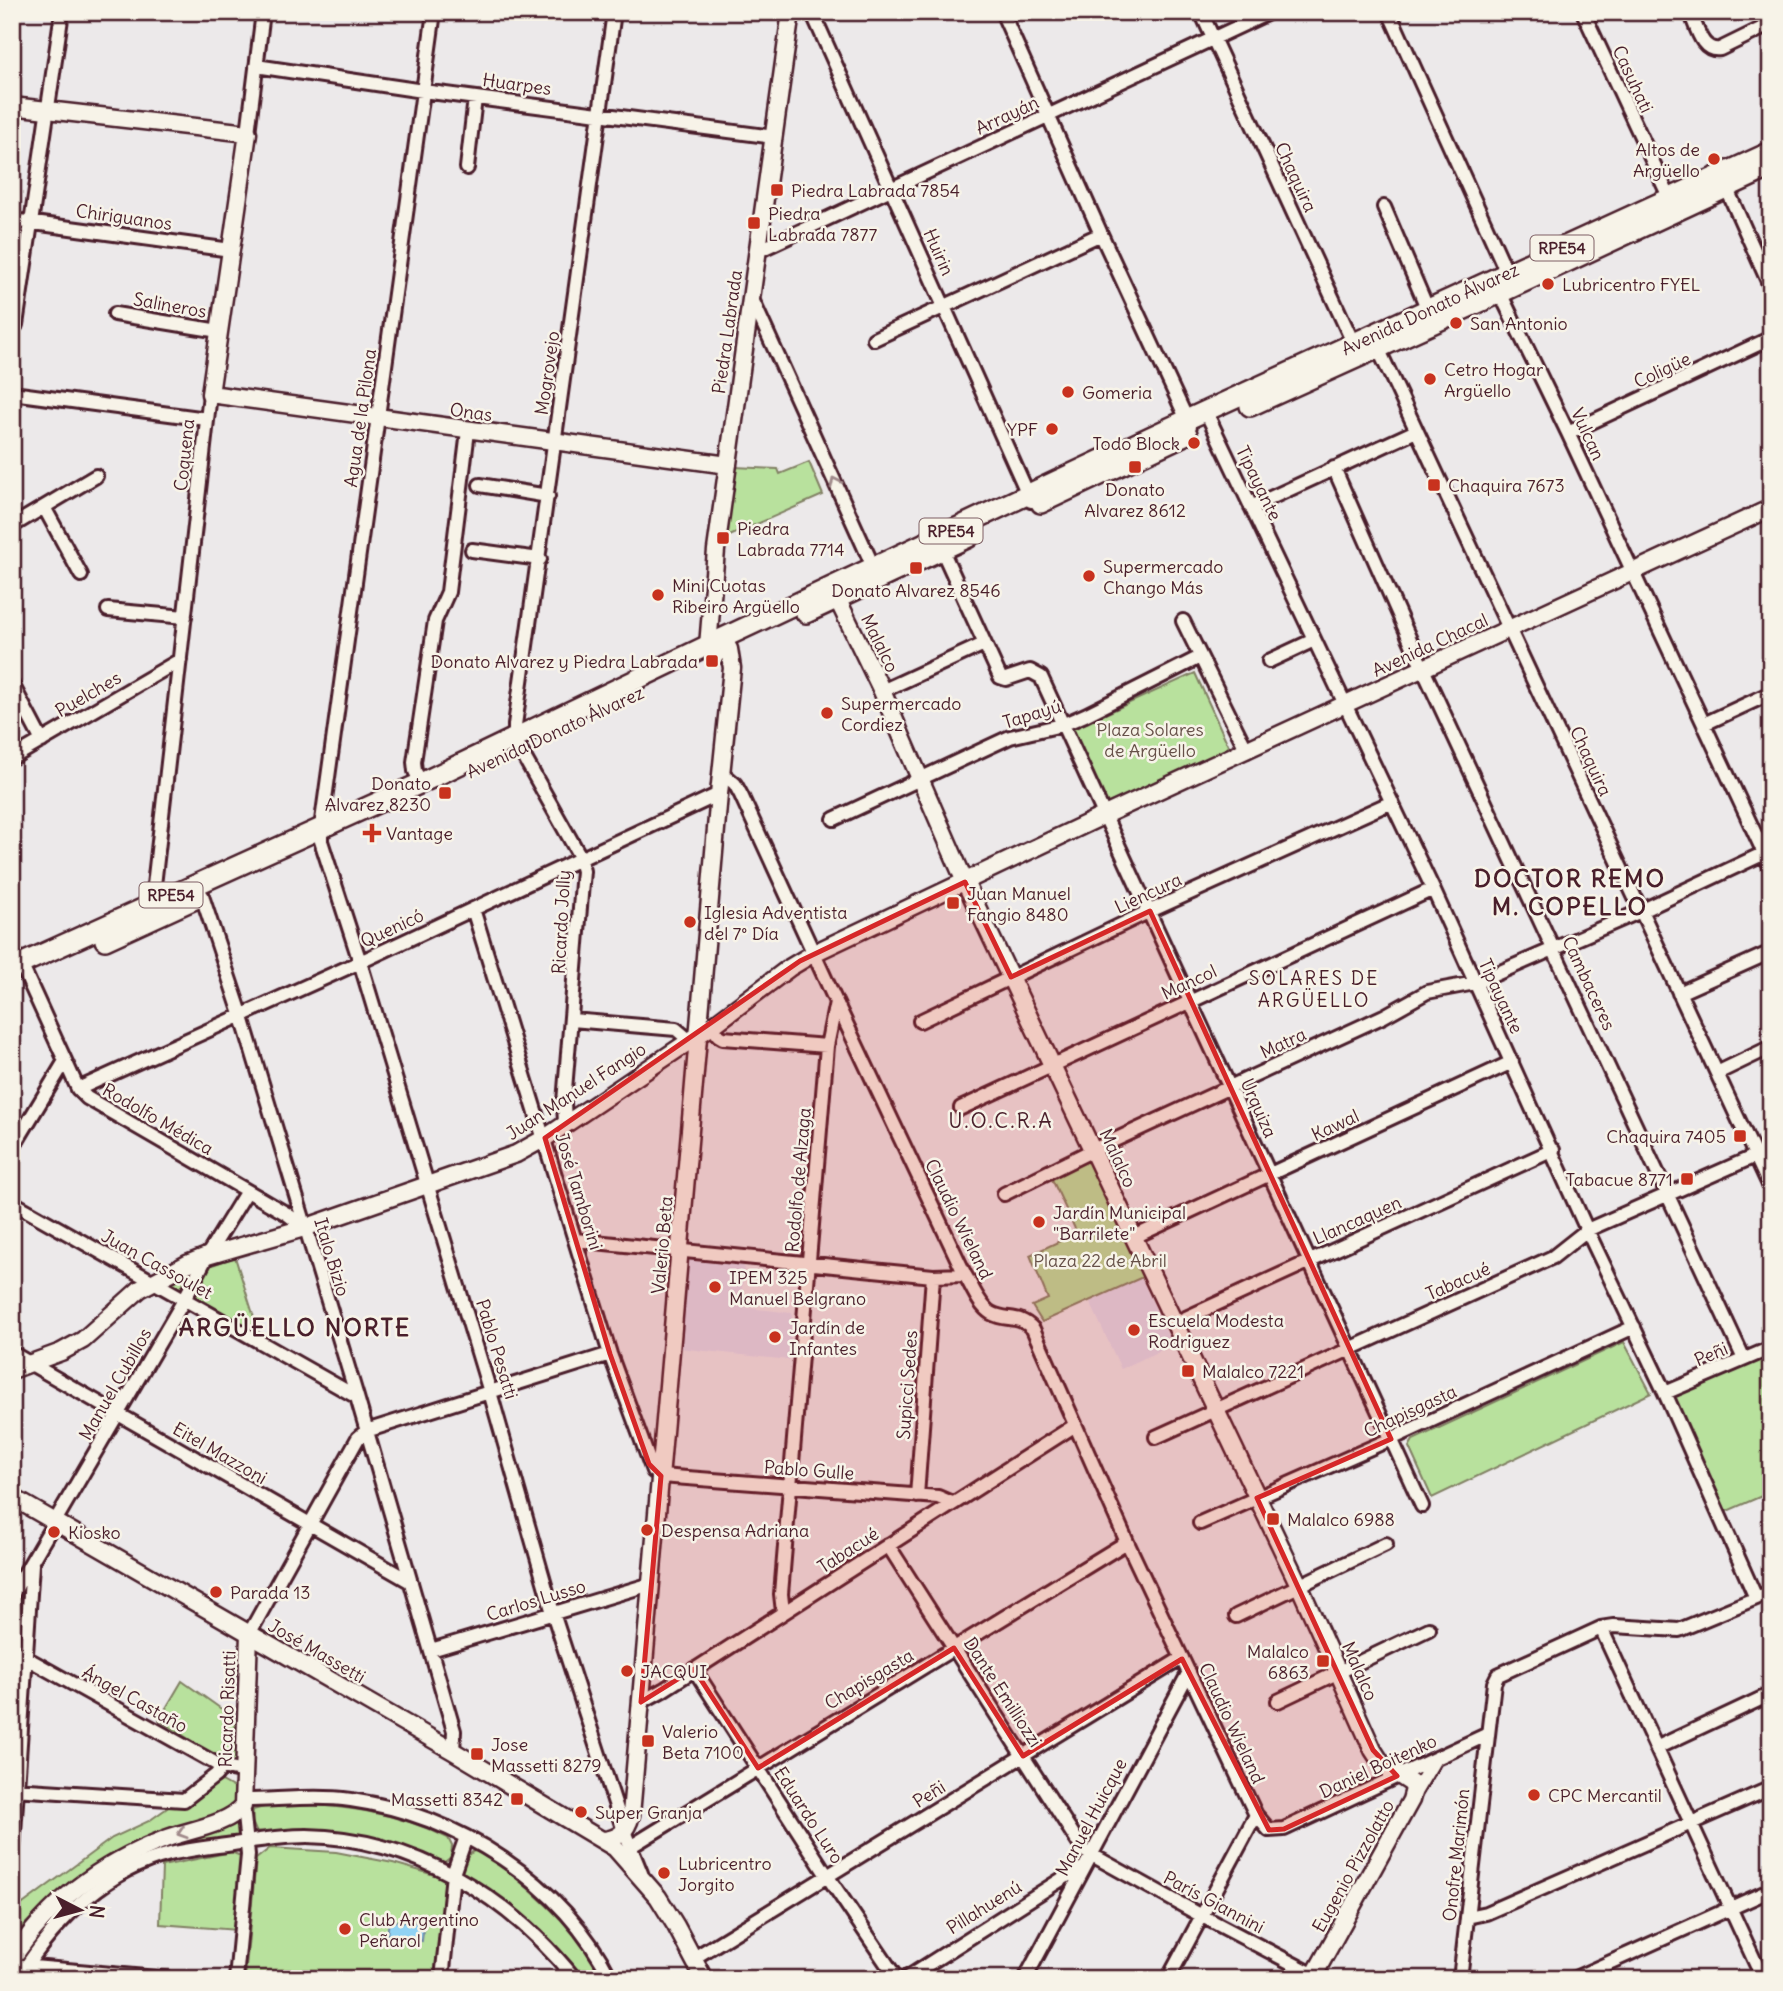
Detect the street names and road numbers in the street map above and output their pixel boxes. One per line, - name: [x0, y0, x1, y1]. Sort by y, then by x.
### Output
- street label: Casuhati: [1607, 42, 1659, 116]
- street label: Huarpes: [481, 68, 553, 100]
- street label: Arrayán: [972, 90, 1042, 140]
- street label: Chaquira: [1270, 138, 1322, 216]
- street label: Chiriguanos: [74, 199, 174, 235]
- street label: Huirin: [918, 225, 960, 279]
- road number: RPE54: [1530, 236, 1594, 260]
- street label: Avenida Donato Álvarez: [1338, 258, 1523, 360]
- street label: Piedra Labrada: [707, 269, 747, 395]
- street label: Salineros: [132, 287, 208, 323]
- street label: Mogrovejo: [530, 330, 564, 416]
- street label: Agua de la Pilona: [339, 347, 381, 489]
- street label: Coligüe: [1630, 347, 1694, 393]
- street label: Onas: [448, 398, 494, 426]
- street label: Vulcan: [1566, 404, 1610, 464]
- street label: Coquena: [169, 418, 199, 492]
- street label: Tipayante: [1231, 442, 1287, 524]
- road number: RPE54: [920, 518, 982, 544]
- street label: Avenida Chacal: [1368, 608, 1492, 682]
- street label: Malalco: [856, 610, 904, 676]
- street label: Puelches: [51, 666, 125, 722]
- street label: Avenida Donato Álvarez: [463, 681, 648, 783]
- street label: Tapayú: [1000, 694, 1064, 734]
- street label: Chaquira: [1565, 722, 1617, 800]
- street label: Liencura: [1111, 868, 1185, 918]
- street label: Ricardo Jolly: [547, 869, 575, 975]
- road number: RPE54: [140, 882, 202, 908]
- street label: Quenicó: [357, 903, 427, 953]
- street label: Cambaceres: [1557, 932, 1621, 1034]
- street label: Tipayante: [1474, 955, 1528, 1037]
- street label: Mancol: [1158, 959, 1220, 1005]
- street label: Matra: [1256, 1022, 1310, 1064]
- street label: Juan Manuel Fangio: [502, 1037, 650, 1145]
- street label: Urquiza: [1236, 1075, 1282, 1141]
- street label: Rodolfo Médica: [98, 1078, 218, 1160]
- street label: Kawal: [1308, 1104, 1362, 1146]
- street label: Rodolfo de Alzaga: [780, 1107, 816, 1253]
- street label: Malalco: [1094, 1125, 1142, 1191]
- street label: José Tamborini: [550, 1129, 608, 1253]
- street label: Claudio Wieland: [920, 1155, 998, 1283]
- street label: Llancaquen: [1309, 1190, 1405, 1250]
- street label: Valerio Beta: [646, 1195, 678, 1295]
- street label: Italo Bizio: [309, 1215, 355, 1299]
- street label: Juan Cassoulet: [97, 1224, 217, 1304]
- street label: Tabacué: [1422, 1257, 1494, 1305]
- street label: Pablo Pesatti: [471, 1296, 523, 1402]
- street label: Manuel Cubillos: [74, 1324, 156, 1444]
- street label: Supicci Sedes: [892, 1330, 922, 1440]
- street label: Peñi: [1691, 1337, 1731, 1371]
- street label: Chapisgasta: [1360, 1379, 1460, 1443]
- street label: Eitel Mazzoni: [169, 1417, 271, 1489]
- street label: Pablo Gulle: [763, 1455, 855, 1485]
- street label: Tabacué: [813, 1522, 883, 1578]
- street label: Carlos Lusso: [484, 1574, 588, 1626]
- street label: José Massetti: [264, 1614, 370, 1688]
- street label: Dante Emilliozzi: [959, 1633, 1047, 1751]
- street label: Malalco: [1337, 1638, 1383, 1704]
- street label: Chapisgasta: [820, 1643, 918, 1715]
- street label: Ricardo Risatti: [213, 1650, 241, 1768]
- street label: Claudio Wieland: [1194, 1659, 1270, 1788]
- street label: Ángel Castaño: [78, 1661, 192, 1737]
- street label: Daniel Boitenko: [1316, 1729, 1440, 1803]
- street label: Manuel Huicque: [1050, 1754, 1132, 1880]
- street label: Eduardo Luro: [769, 1762, 849, 1868]
- street label: Peñi: [908, 1775, 950, 1813]
- street label: Onofre Marimón: [1438, 1787, 1474, 1923]
- street label: Eugenio Pizzolatto: [1307, 1796, 1399, 1936]
- street label: París Giannini: [1160, 1866, 1268, 1938]
- street label: Pillahuenú: [942, 1875, 1026, 1939]

